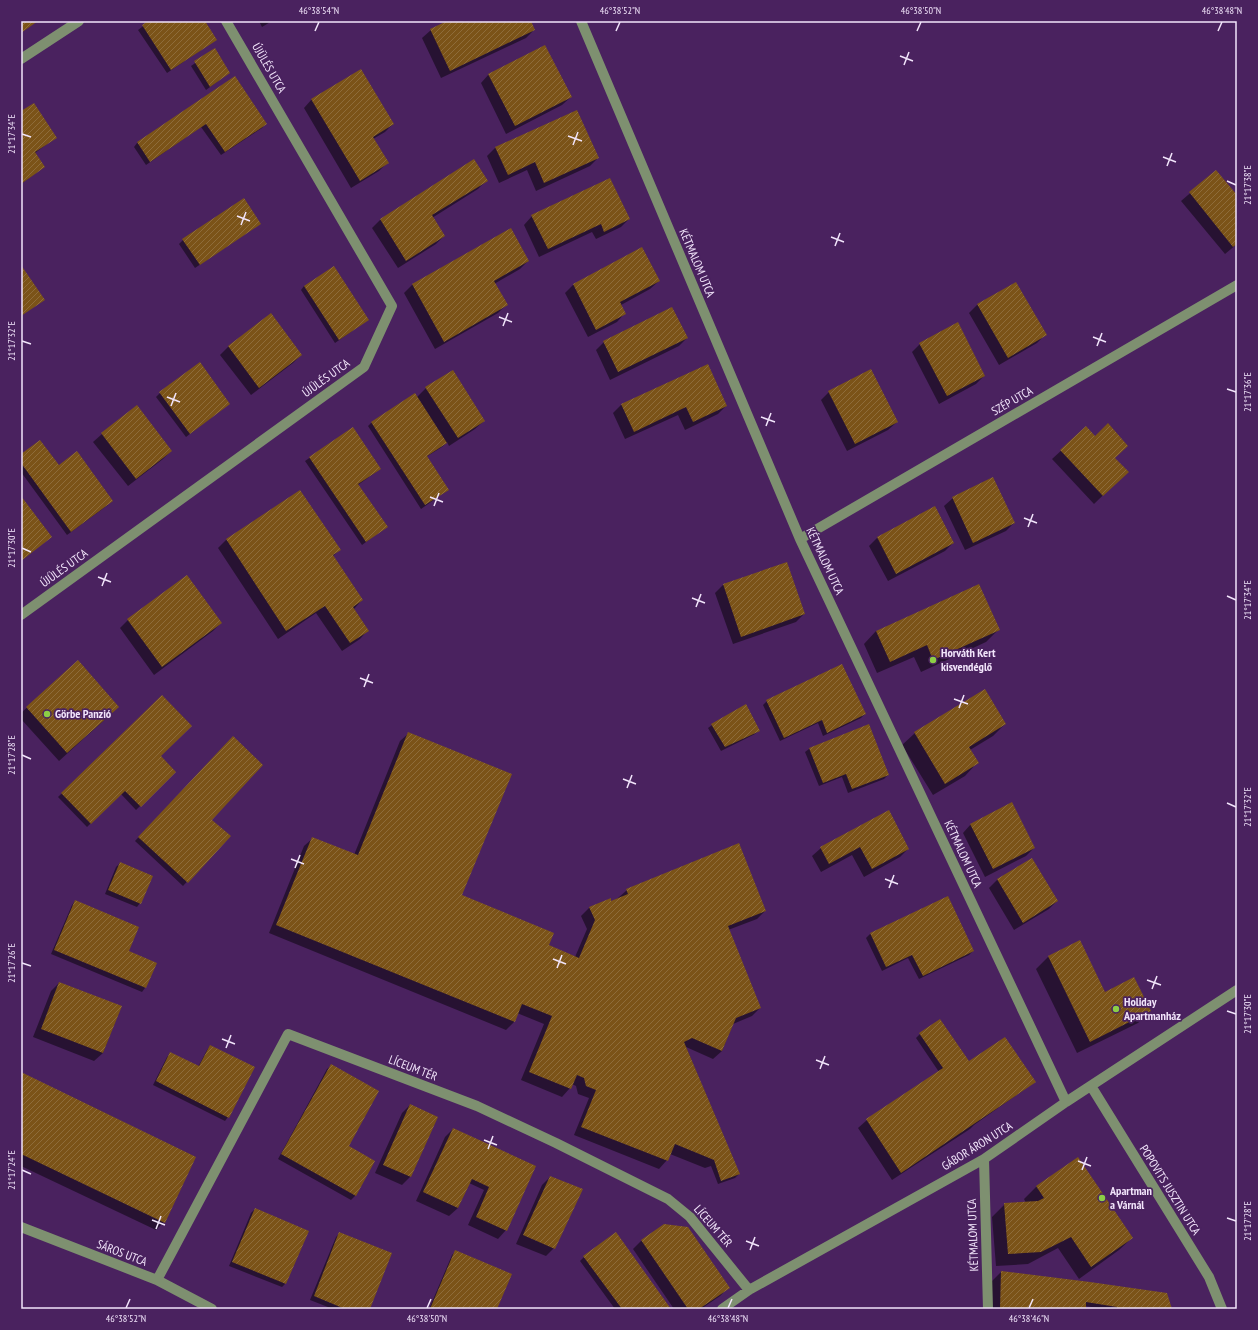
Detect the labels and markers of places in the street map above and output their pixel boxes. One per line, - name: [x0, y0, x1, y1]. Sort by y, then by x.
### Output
- place label: Horváth Kert kisvendéglő: [941, 645, 996, 674]
- marker: Horváth Kert kisvendéglő: [928, 655, 938, 665]
- place label: Görbe Panzió: [55, 706, 112, 721]
- marker: Görbe Panzió: [42, 709, 52, 719]
- place label: Holiday Apartmanház: [1123, 994, 1181, 1023]
- marker: Holiday Apartmanház: [1111, 1004, 1121, 1014]
- place label: Apartman a Várnál: [1109, 1183, 1152, 1212]
- marker: Apartman a Várnál: [1097, 1193, 1107, 1203]

